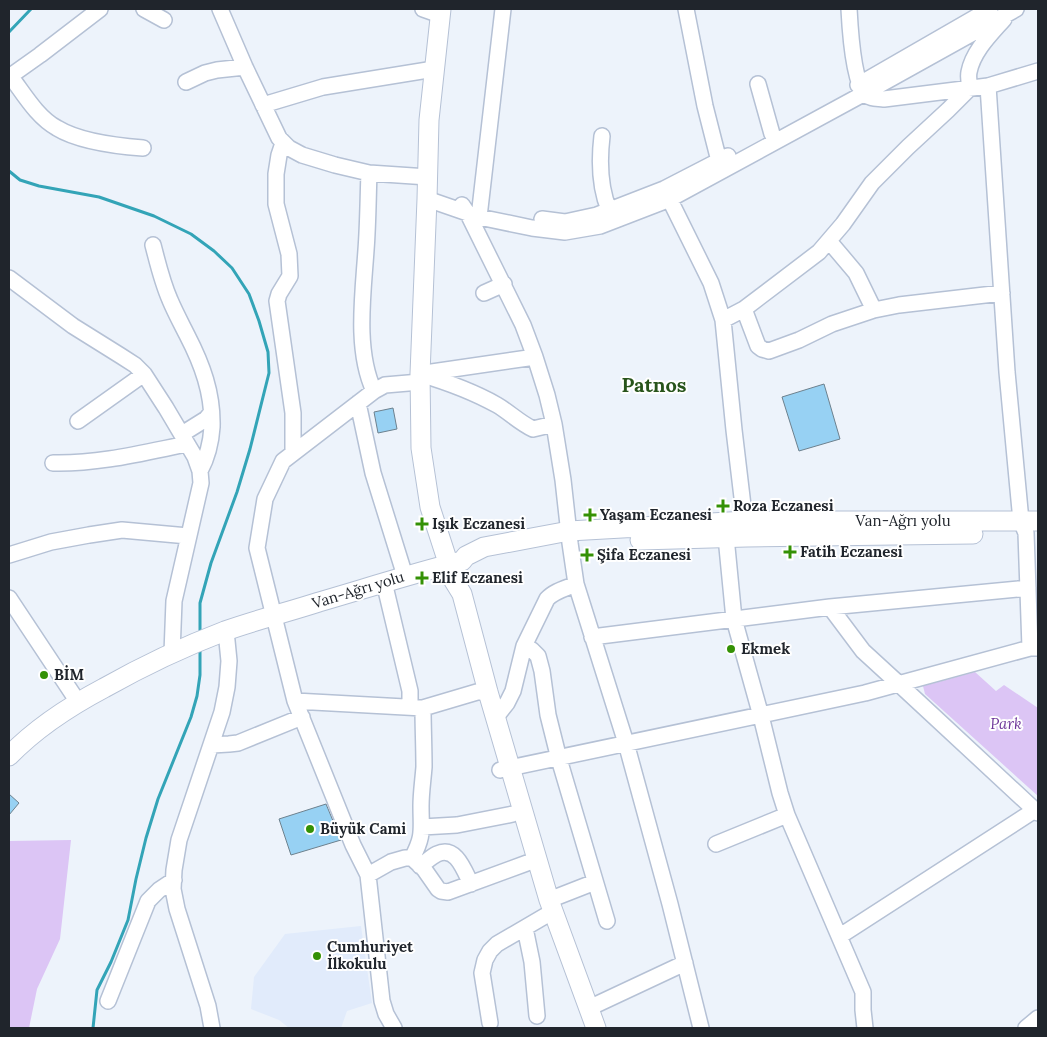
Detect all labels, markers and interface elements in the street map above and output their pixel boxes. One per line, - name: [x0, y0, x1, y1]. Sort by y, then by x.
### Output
- district label: Patnos: [621, 372, 687, 397]
- place label: Roza Eczanesi: [733, 496, 834, 515]
- marker: Roza Eczanesi: [717, 500, 729, 512]
- place label: Yaşam Eczanesi: [600, 505, 712, 524]
- marker: Yaşam Eczanesi: [584, 509, 596, 521]
- street label: Van-Ağrı yolu: [854, 511, 951, 530]
- place label: Işık Eczanesi: [432, 514, 525, 533]
- marker: Işık Eczanesi: [416, 518, 428, 530]
- place label: Fatih Eczanesi: [800, 542, 903, 561]
- place label: Şifa Eczanesi: [597, 545, 691, 564]
- marker: Fatih Eczanesi: [784, 546, 796, 558]
- marker: Şifa Eczanesi: [581, 549, 593, 561]
- street label: Van-Ağrı yolu: [309, 567, 406, 613]
- place label: Elif Eczanesi: [432, 568, 523, 587]
- marker: Elif Eczanesi: [416, 572, 428, 584]
- place label: Ekmek: [741, 639, 790, 658]
- marker: Ekmek: [725, 643, 737, 655]
- place label: BİM: [54, 665, 84, 684]
- marker: BİM: [38, 669, 50, 681]
- park label: Park: [990, 714, 1022, 733]
- place label: Büyük Cami: [320, 819, 406, 838]
- marker: Büyük Cami: [304, 823, 316, 835]
- place label: Cumhuriyet İlkokulu: [327, 937, 414, 973]
- marker: Cumhuriyet İlkokulu: [311, 950, 323, 962]

